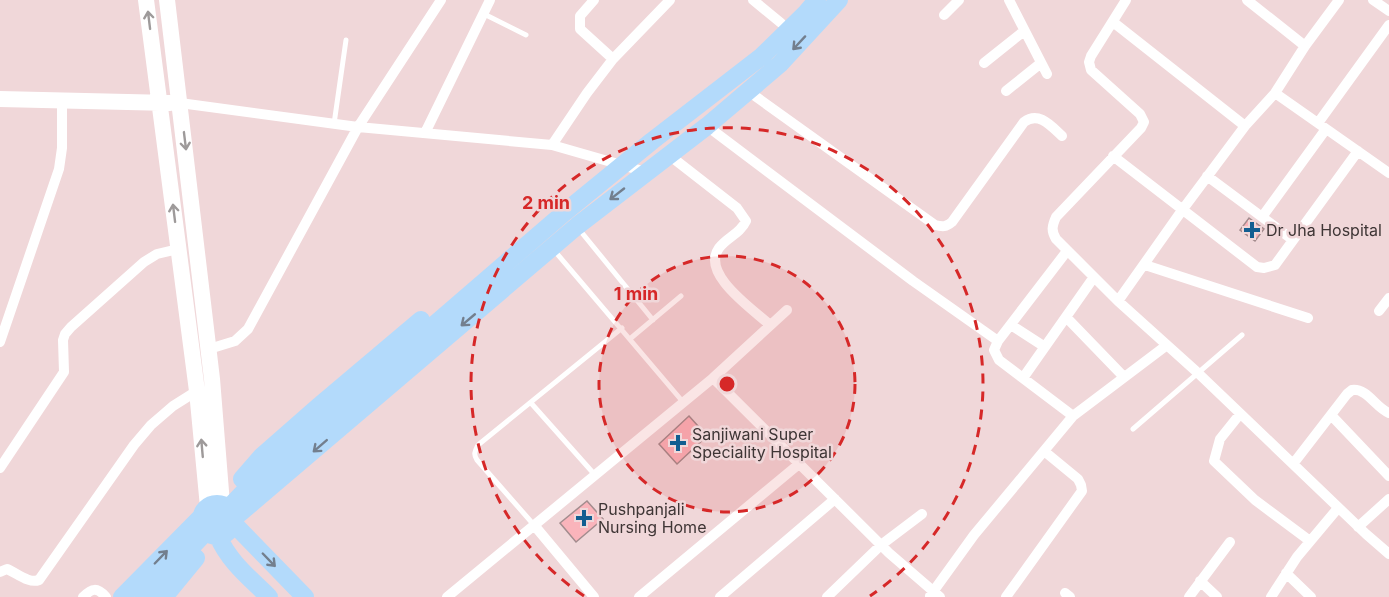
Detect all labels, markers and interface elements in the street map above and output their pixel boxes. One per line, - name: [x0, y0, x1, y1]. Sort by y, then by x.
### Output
- one-way arrow: [143, 10, 154, 30]
- one-way arrow: [792, 36, 807, 51]
- one-way arrow: [179, 131, 190, 151]
- one-way arrow: [609, 188, 625, 201]
- text: 2 min: [522, 192, 570, 213]
- one-way arrow: [168, 204, 179, 223]
- place label: Dr Jha Hospital: [1266, 220, 1382, 240]
- marker: Dr Jha Hospital: [1243, 221, 1261, 239]
- text: 1 min: [614, 283, 658, 304]
- one-way arrow: [460, 313, 476, 326]
- centre of rings: [717, 374, 737, 394]
- place label: Sanjiwani Super Speciality Hospital: [692, 424, 832, 462]
- marker: Sanjiwani Super Speciality Hospital: [669, 434, 687, 452]
- one-way arrow: [196, 439, 207, 459]
- one-way arrow: [312, 439, 327, 453]
- place label: Pushpanjali Nursing Home: [598, 499, 706, 537]
- marker: Pushpanjali Nursing Home: [575, 509, 593, 527]
- one-way arrow: [154, 549, 169, 564]
- one-way arrow: [262, 553, 276, 568]

